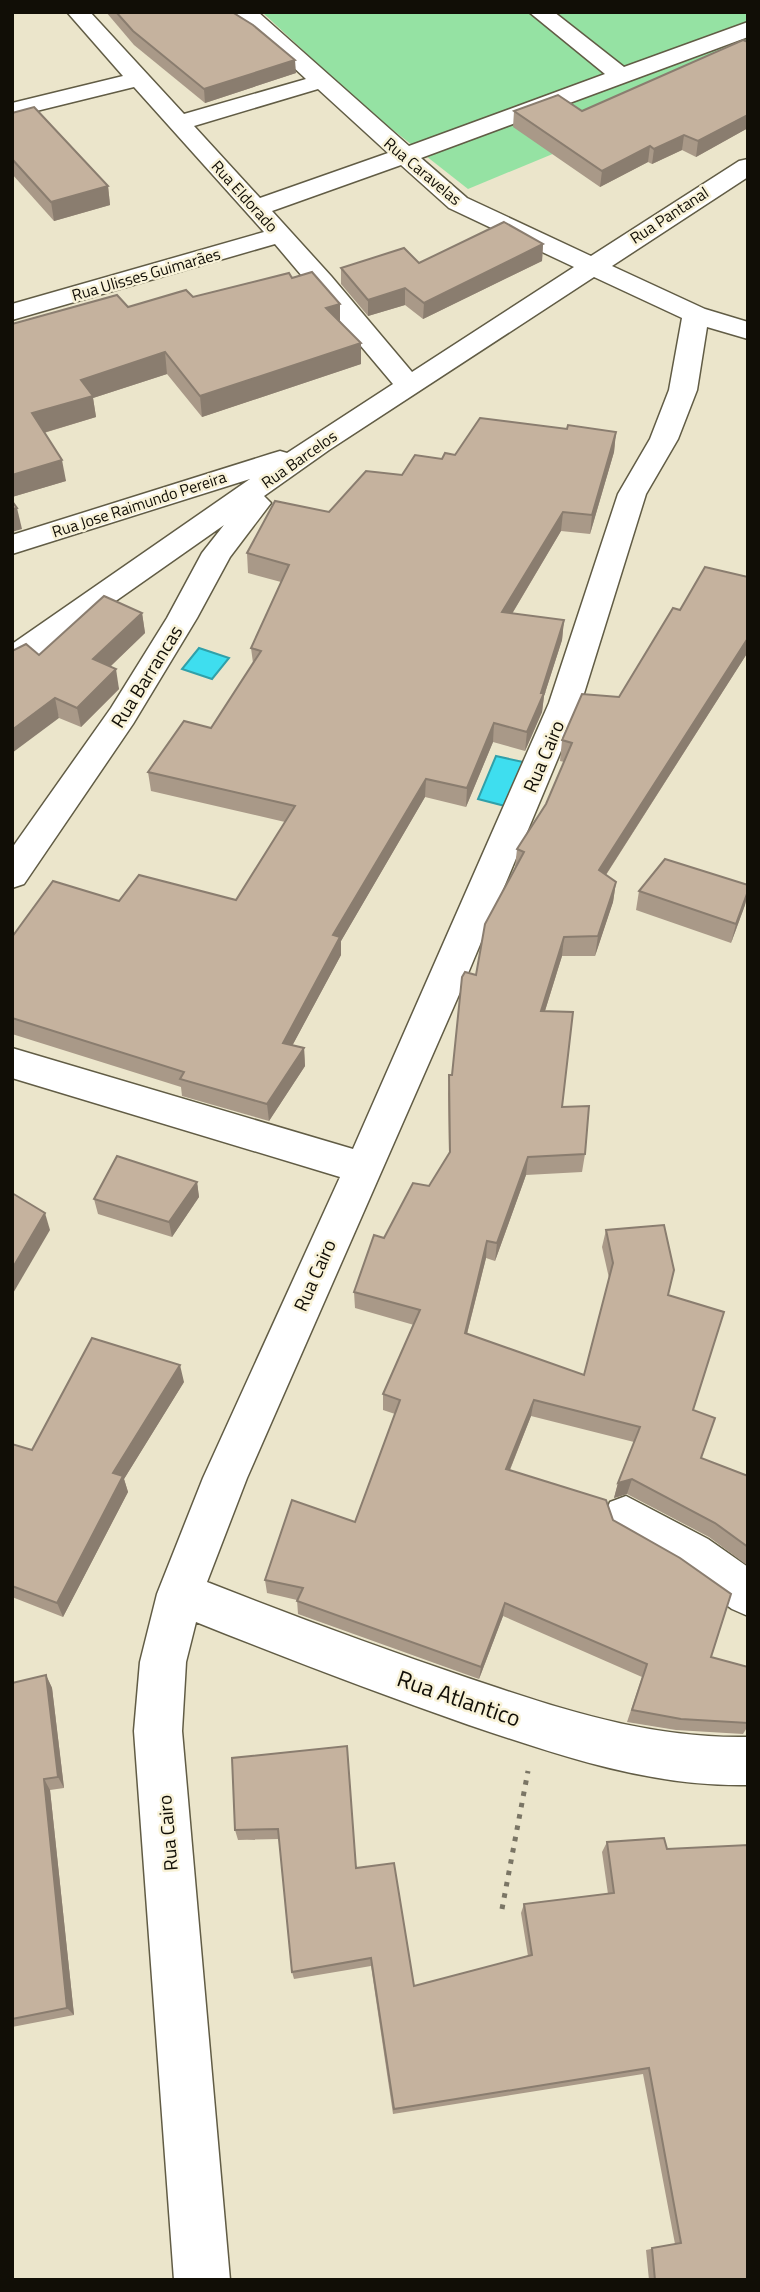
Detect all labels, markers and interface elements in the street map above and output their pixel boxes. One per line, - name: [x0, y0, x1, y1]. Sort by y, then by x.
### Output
- street label: Rua Caravelas: [379, 131, 467, 211]
- street label: Rua Eldorado: [206, 155, 284, 237]
- street label: Rua Pantanal: [625, 180, 713, 250]
- street label: Rua Ulisses Guimarães: [69, 241, 223, 307]
- street label: Rua Barcelos: [256, 424, 342, 494]
- street label: Rua Jose Raimundo Pereira: [49, 464, 229, 544]
- street label: Rua Barrancas: [103, 619, 189, 733]
- street label: Rua Cairo: [515, 715, 571, 797]
- street label: Rua Cairo: [285, 1234, 343, 1316]
- street label: Rua Atlantico: [393, 1661, 525, 1735]
- street label: Rua Cairo: [149, 1794, 185, 1872]

